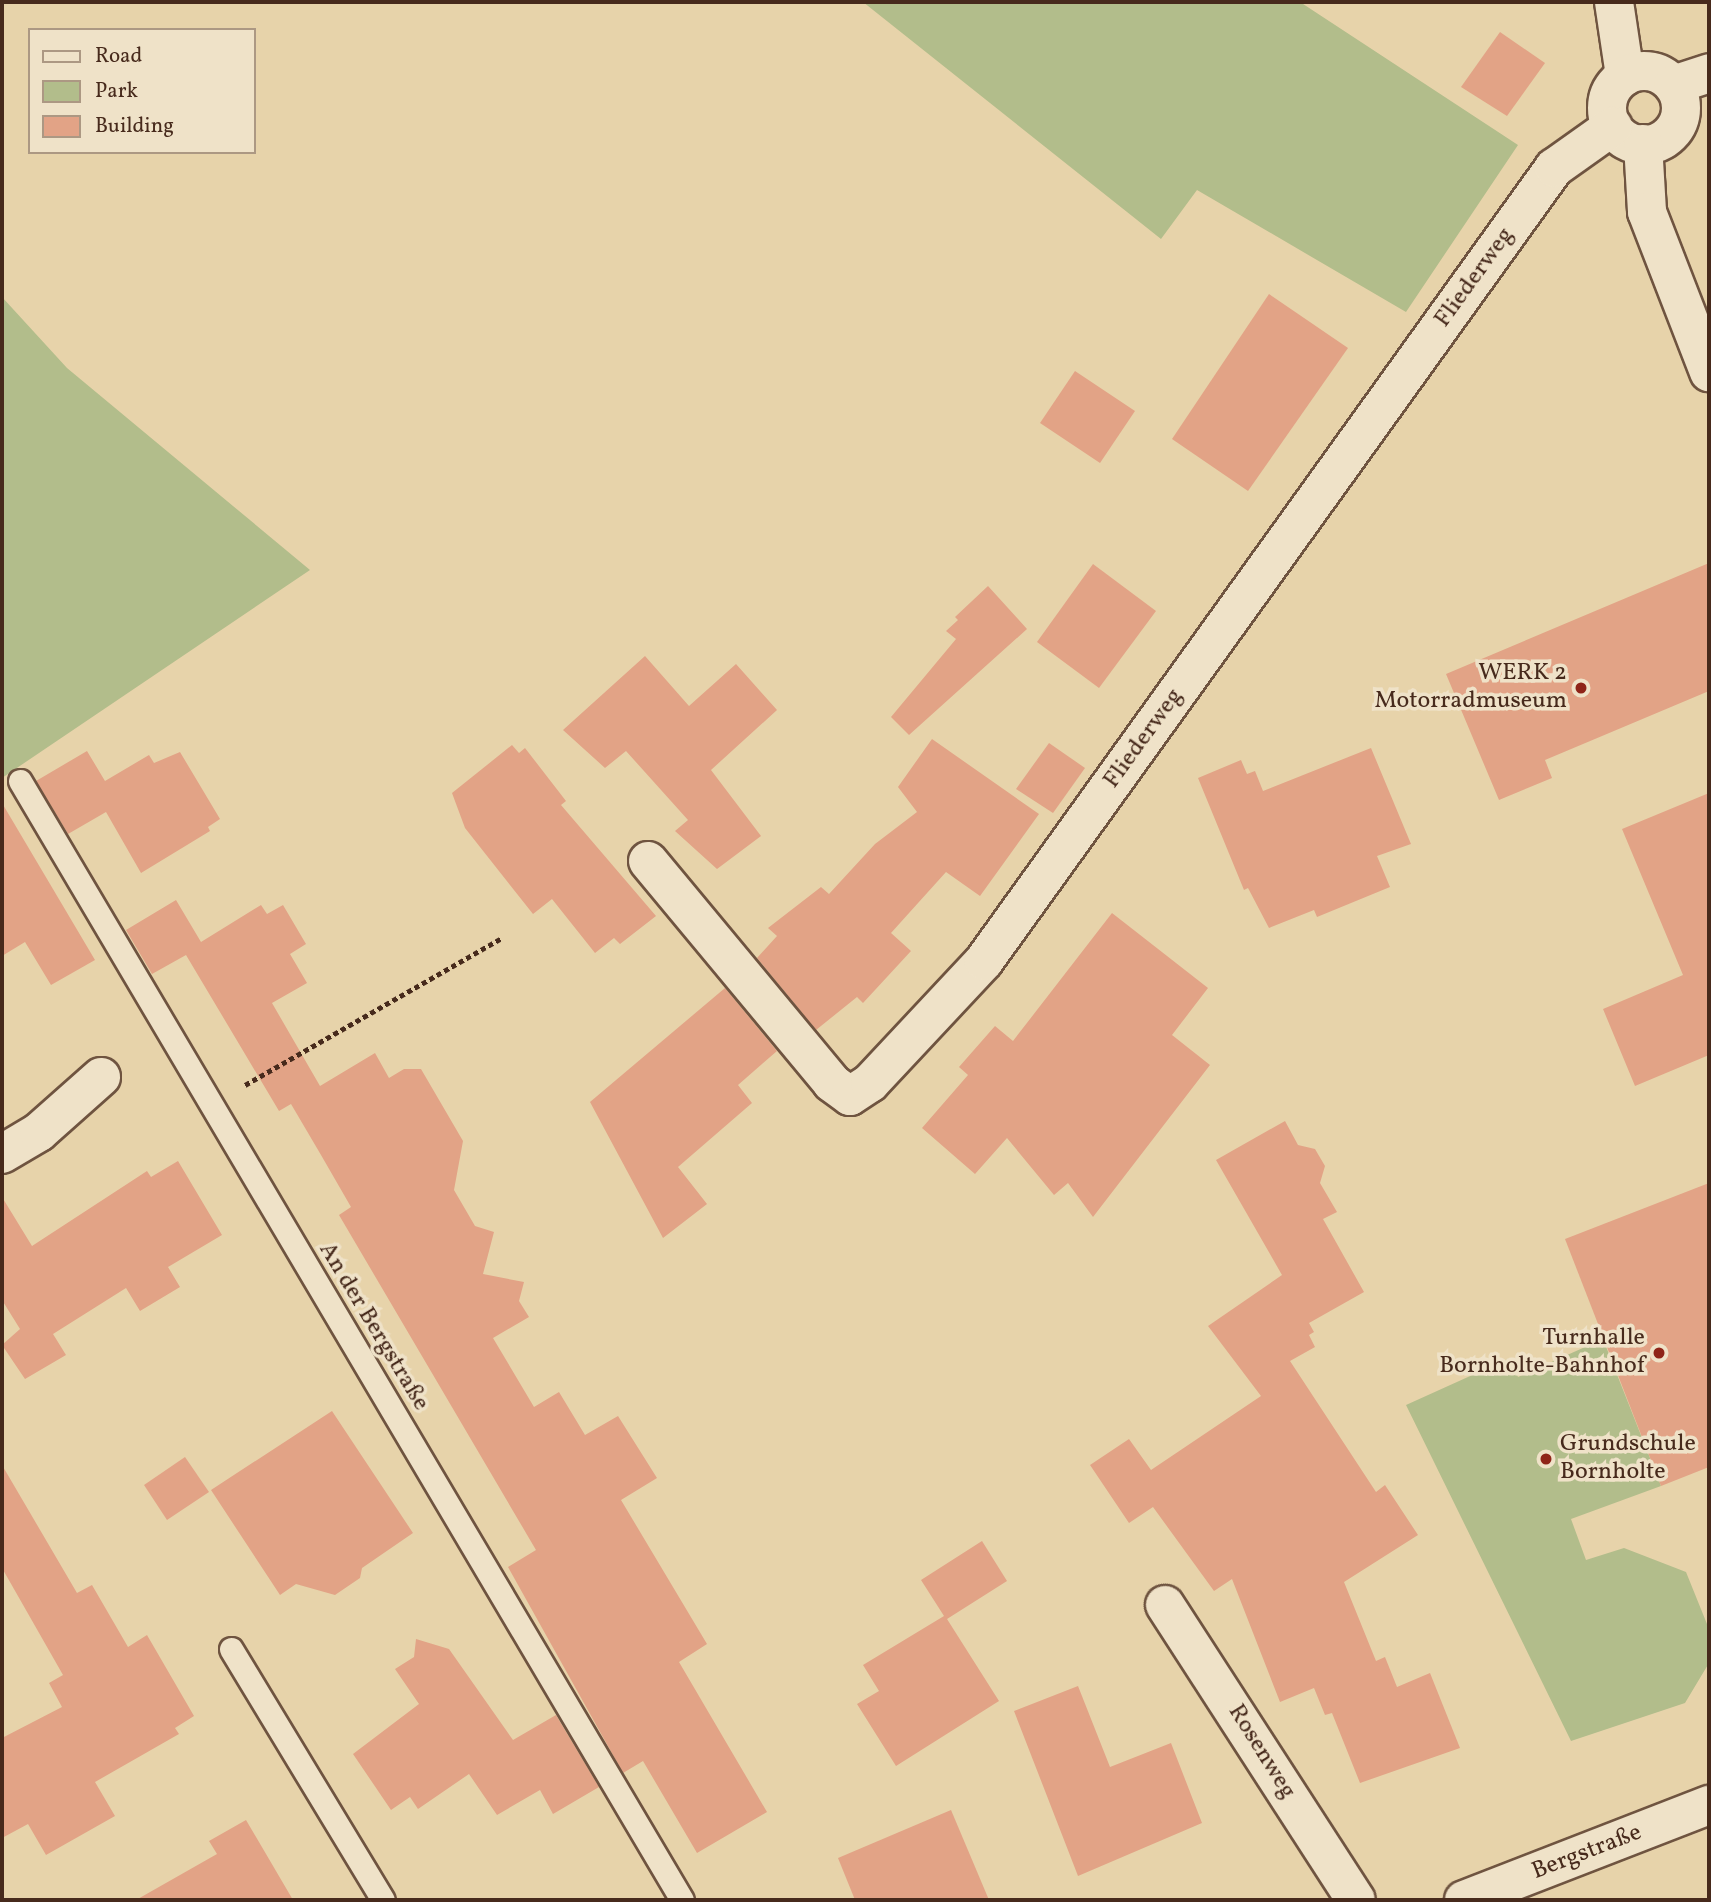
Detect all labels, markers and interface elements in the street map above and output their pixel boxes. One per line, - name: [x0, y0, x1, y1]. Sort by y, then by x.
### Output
- legend: [28, 28, 256, 154]
- text: Road: [95, 42, 142, 71]
- text: Park: [95, 77, 138, 106]
- text: Building: [95, 112, 174, 141]
- street label: Fliederweg: [1429, 223, 1521, 333]
- place label: WERK 2 Motorradmuseum: [1375, 660, 1567, 716]
- marker: WERK 2 Motorradmuseum: [1573, 680, 1589, 696]
- street label: Fliederweg: [1098, 684, 1190, 794]
- street label: An der Bergstraße: [312, 1238, 434, 1416]
- place label: Turnhalle Bornholte-Bahnhof: [1439, 1325, 1645, 1381]
- marker: Turnhalle Bornholte-Bahnhof: [1651, 1345, 1667, 1361]
- place label: Grundschule Bornholte: [1560, 1431, 1696, 1487]
- marker: Grundschule Bornholte: [1538, 1451, 1554, 1467]
- street label: Rosenweg: [1221, 1700, 1301, 1804]
- street label: Bergstraße: [1528, 1819, 1646, 1887]

